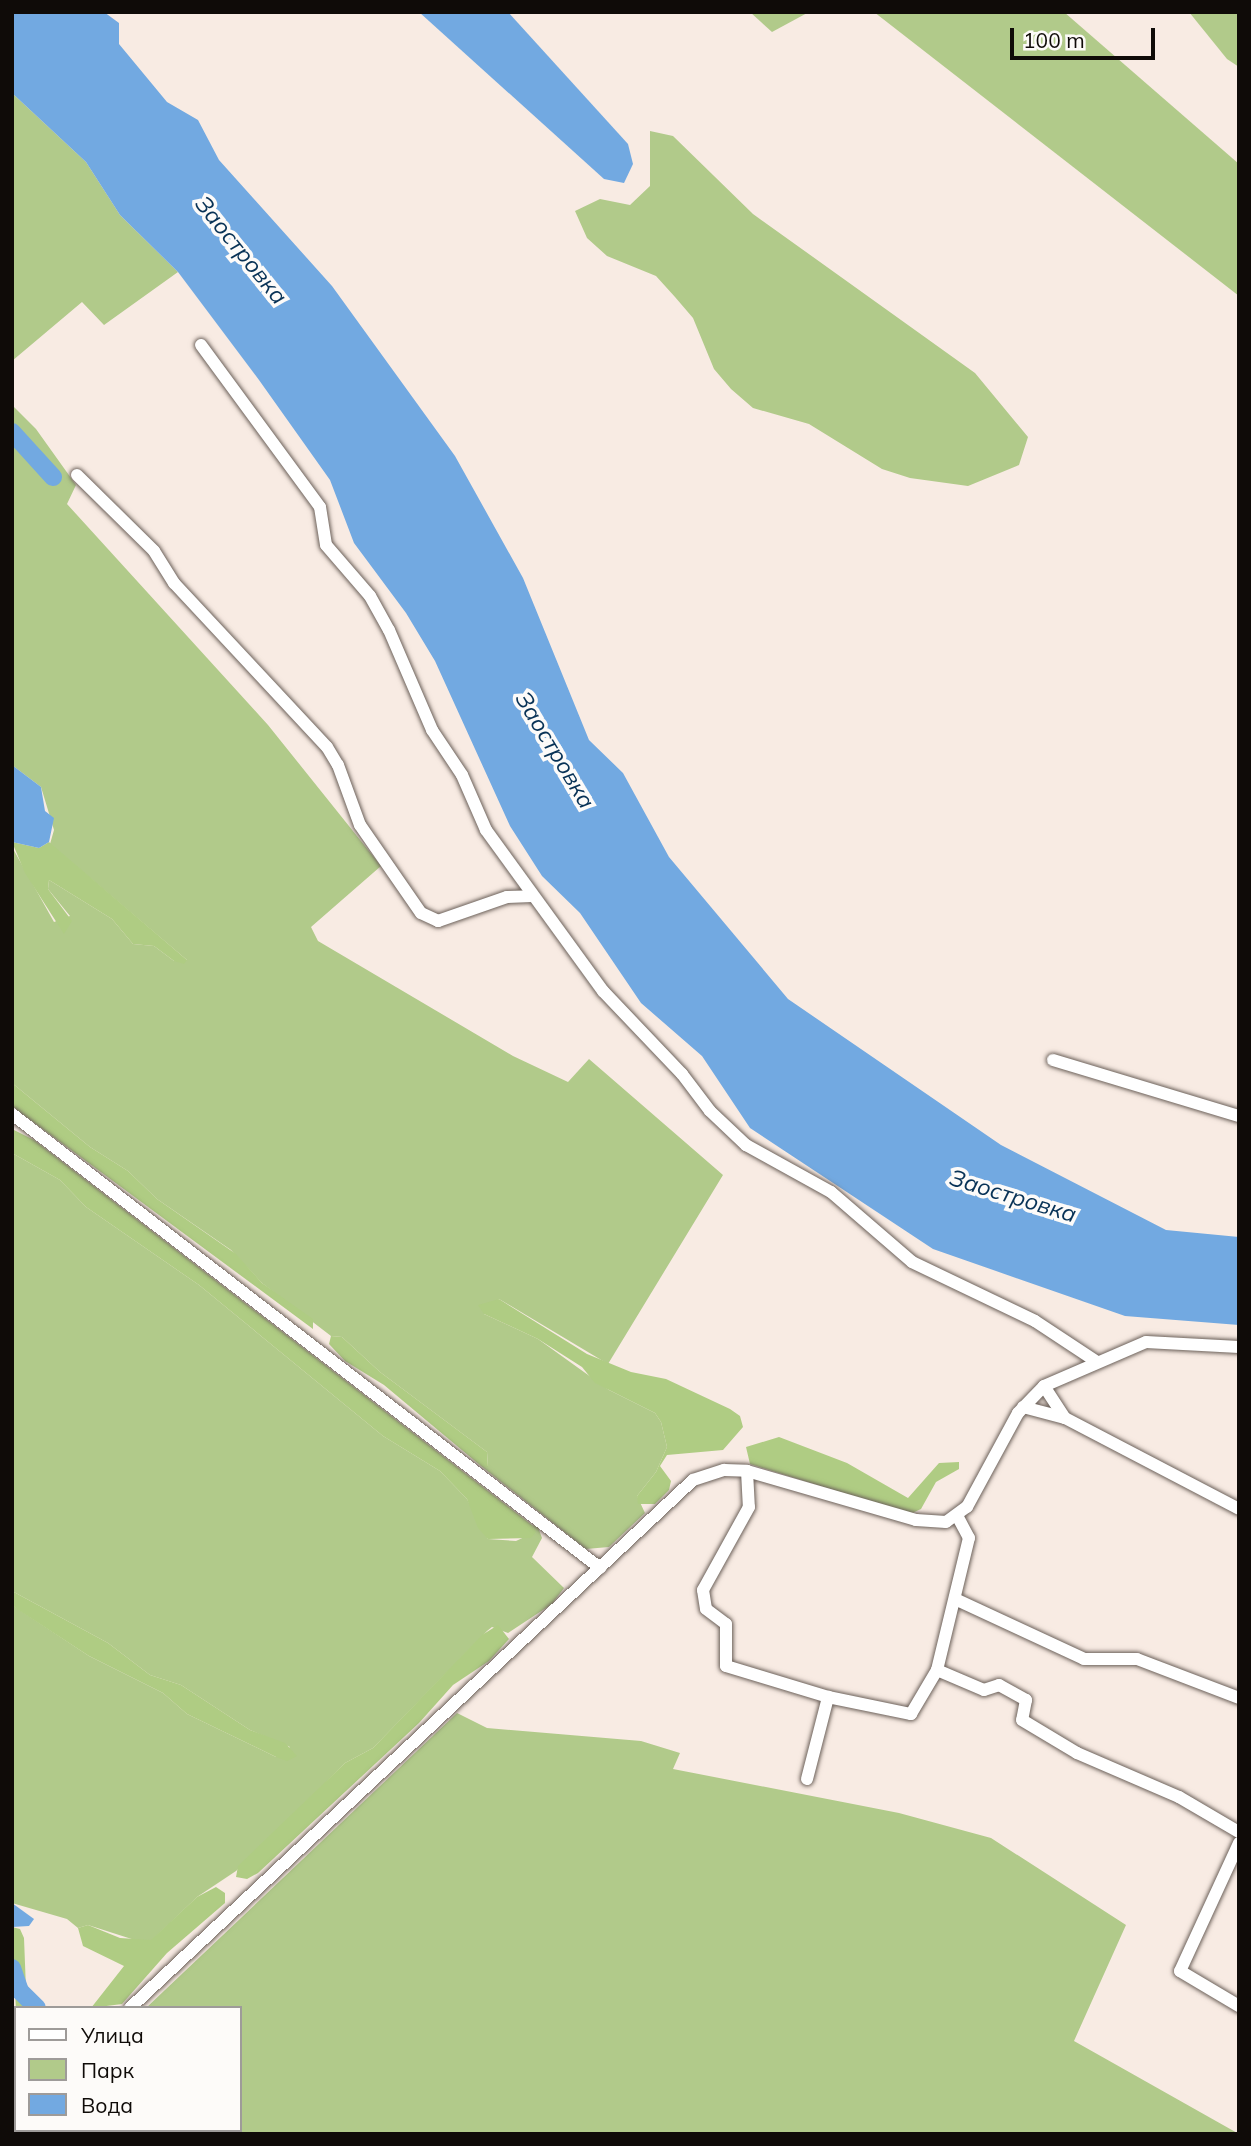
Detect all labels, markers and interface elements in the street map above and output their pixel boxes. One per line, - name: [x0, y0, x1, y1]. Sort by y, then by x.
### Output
- scale bar: [1013, 14, 1158, 58]
- text: 100 m: [1023, 27, 1085, 53]
- water label: Заостровка: [189, 190, 293, 310]
- water label: Заостровка: [509, 687, 601, 813]
- water label: Заостровка: [946, 1164, 1080, 1228]
- legend: [14, 2006, 242, 2132]
- text: Улица: [81, 2022, 144, 2048]
- text: Парк: [81, 2057, 134, 2083]
- text: Вода: [81, 2092, 133, 2118]

